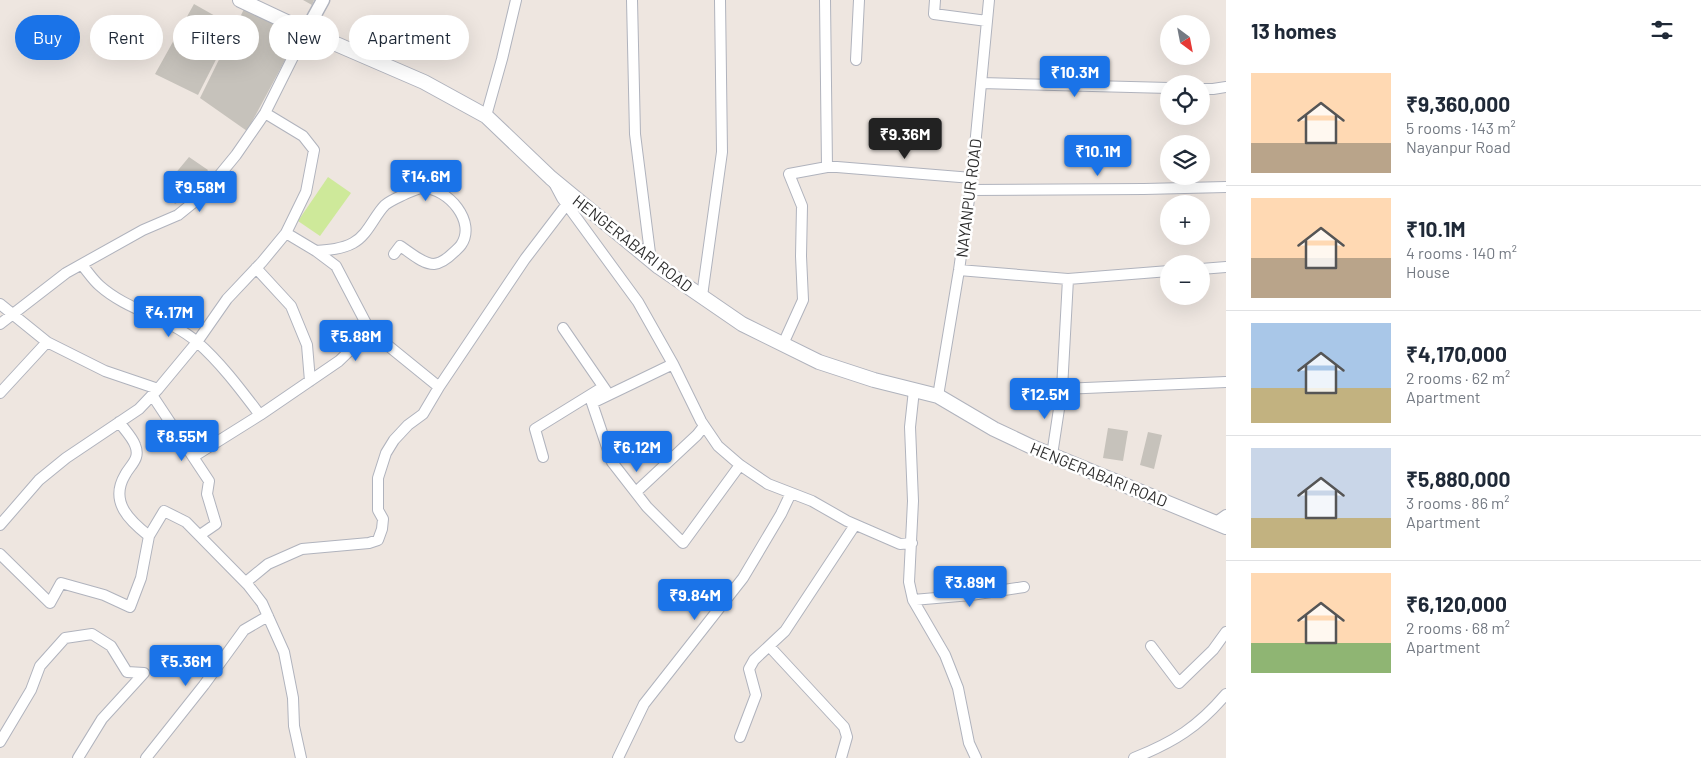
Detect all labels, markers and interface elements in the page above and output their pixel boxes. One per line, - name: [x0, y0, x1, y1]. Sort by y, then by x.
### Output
- chip: Buy: [15, 15, 80, 60]
- chip: Rent: [90, 15, 163, 60]
- chip: Filters: [173, 15, 259, 60]
- chip: New: [269, 15, 339, 60]
- chip: Apartment: [349, 15, 469, 60]
- north arrow: [1160, 15, 1210, 65]
- map controls: [1160, 15, 1210, 305]
- icon: filters: [1648, 16, 1676, 44]
- text: 13 homes: [1251, 18, 1336, 43]
- pin: ₹10.3M: [1034, 56, 1116, 98]
- text: ₹10.3M: [1051, 62, 1099, 81]
- button: locate: [1160, 75, 1210, 125]
- text: ₹9,360,000: [1406, 91, 1510, 116]
- icon: home: [1291, 93, 1351, 153]
- pin: ₹9.36M: [864, 118, 946, 160]
- text: 5 rooms · 143 m²: [1406, 118, 1516, 137]
- text: ₹9.36M: [880, 124, 930, 143]
- pin: ₹10.1M: [1057, 134, 1139, 177]
- button: layers: [1160, 135, 1210, 185]
- street label: NAYANPUR ROAD: [951, 137, 985, 259]
- text: Nayanpur Road: [1406, 137, 1511, 156]
- text: ₹10.1M: [1075, 141, 1121, 160]
- pin: ₹14.6M: [385, 160, 467, 202]
- text: ₹14.6M: [402, 166, 450, 185]
- pin: ₹9.58M: [159, 170, 241, 213]
- text: ₹9.58M: [175, 177, 225, 196]
- street label: HENGERABARI ROAD: [569, 190, 697, 296]
- button: +: [1160, 195, 1210, 245]
- text: ₹10.1M: [1406, 216, 1466, 241]
- icon: home: [1291, 218, 1351, 278]
- text: 4 rooms · 140 m²: [1406, 243, 1517, 262]
- button: −: [1160, 255, 1210, 305]
- text: House: [1406, 262, 1450, 281]
- pin: ₹4.17M: [128, 296, 210, 338]
- text: ₹4.17M: [145, 302, 193, 321]
- pin: ₹5.88M: [315, 320, 397, 362]
- text: ₹5.88M: [331, 326, 381, 345]
- text: ₹4,170,000: [1406, 341, 1507, 366]
- icon: home: [1291, 343, 1351, 403]
- text: 2 rooms · 62 m²: [1406, 368, 1510, 387]
- pin: ₹12.5M: [1004, 378, 1086, 420]
- text: ₹12.5M: [1021, 384, 1069, 403]
- text: Apartment: [1406, 387, 1481, 406]
- pin: ₹8.55M: [141, 420, 223, 462]
- text: ₹8.55M: [157, 426, 207, 445]
- pin: ₹6.12M: [596, 430, 678, 473]
- text: ₹6.12M: [613, 437, 661, 456]
- street label: HENGERABARI ROAD: [1028, 438, 1170, 510]
- text: ₹5,880,000: [1406, 466, 1511, 491]
- icon: home: [1291, 468, 1351, 528]
- text: 3 rooms · 86 m²: [1406, 493, 1510, 512]
- text: Apartment: [1406, 512, 1481, 531]
- pin: ₹3.89M: [929, 566, 1011, 608]
- text: ₹3.89M: [945, 572, 995, 591]
- pin: ₹9.84M: [654, 578, 736, 621]
- text: ₹9.84M: [669, 585, 721, 604]
- text: ₹6,120,000: [1406, 591, 1507, 616]
- icon: home: [1291, 593, 1351, 653]
- text: 2 rooms · 68 m²: [1406, 618, 1510, 637]
- text: Apartment: [1406, 637, 1481, 656]
- pin: ₹5.36M: [145, 644, 227, 687]
- text: ₹5.36M: [161, 651, 211, 670]

